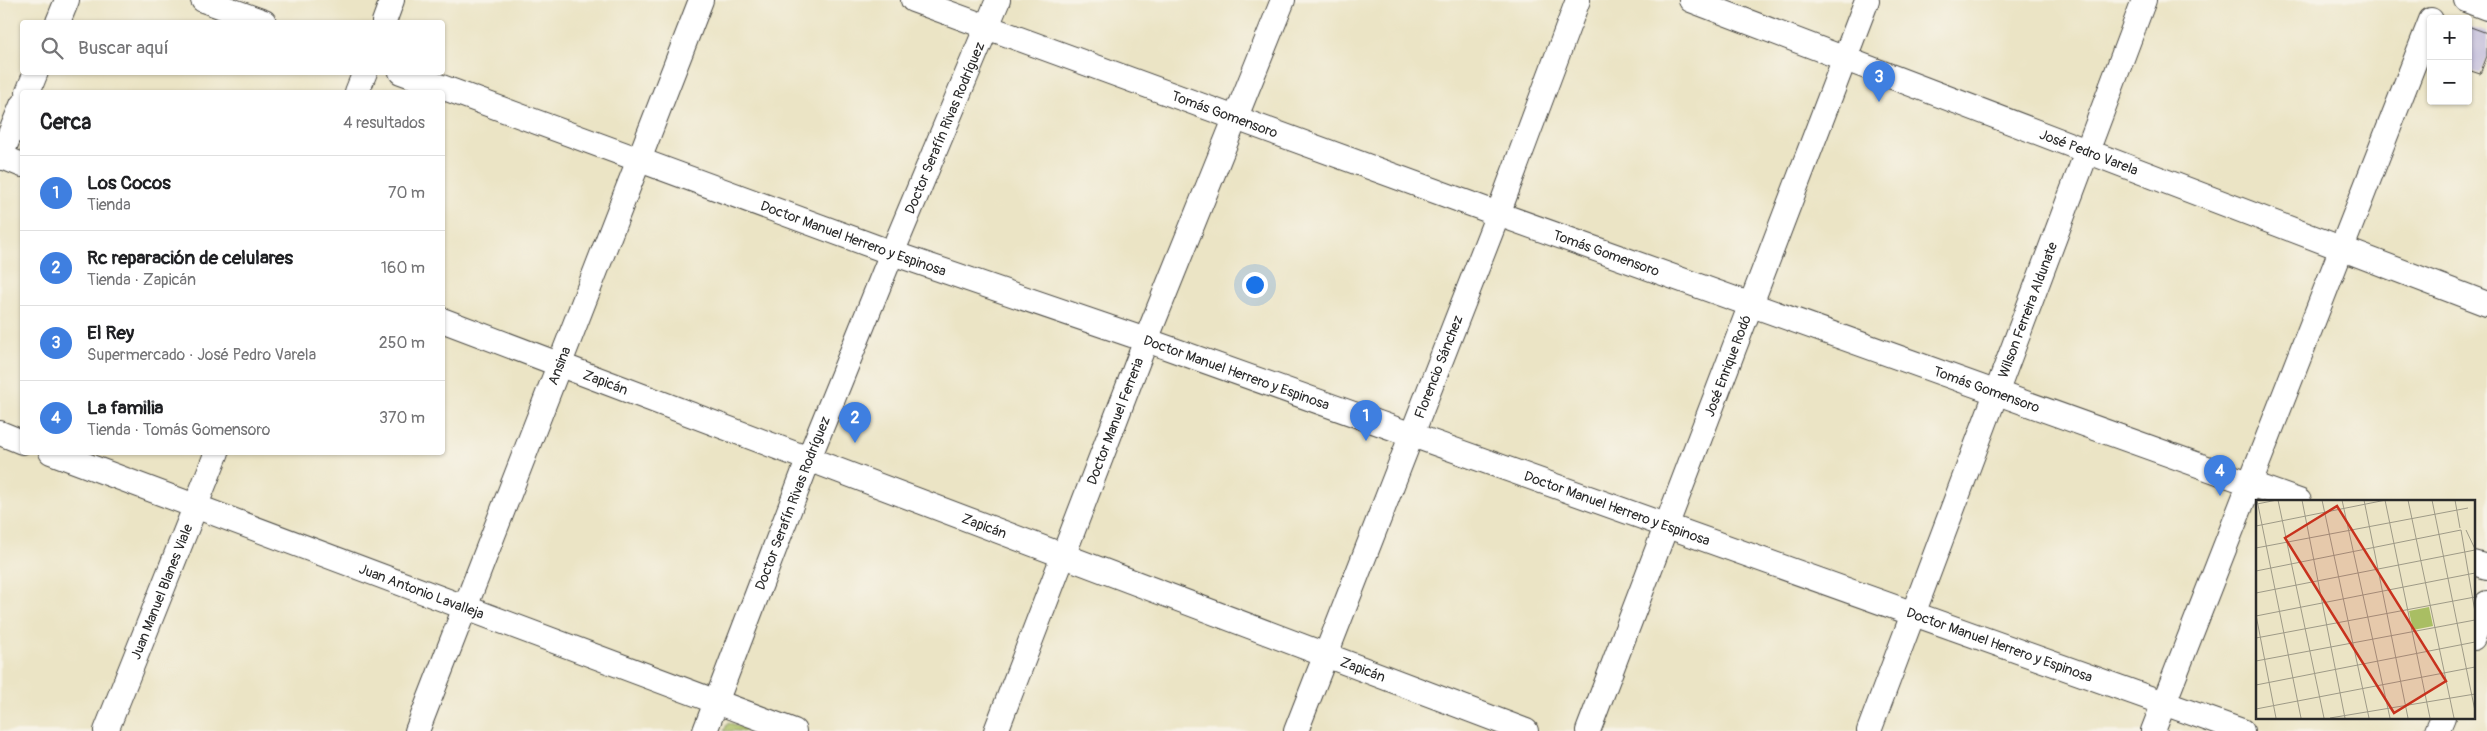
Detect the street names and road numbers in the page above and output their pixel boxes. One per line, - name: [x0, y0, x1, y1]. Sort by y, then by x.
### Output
- street label: Doctor Serafín Rivas Rodríguez: [901, 40, 988, 217]
- street label: Tomás Gomensoro: [1169, 87, 1280, 142]
- street label: José Pedro Varela: [2037, 126, 2140, 179]
- street label: Doctor Manuel Herrero y Espinosa: [758, 197, 948, 280]
- street label: Tomás Gomensoro: [1551, 226, 1662, 280]
- street label: Wilson Ferreira Aldunate: [1995, 240, 2061, 380]
- street label: José Enrique Rodó: [1701, 312, 1755, 419]
- street label: Florencio Sánchez: [1411, 313, 1467, 421]
- street label: Doctor Manuel Herrero y Espinosa: [1141, 332, 1332, 414]
- street label: Ansina: [544, 344, 575, 387]
- street label: Doctor Manuel Ferreria: [1083, 355, 1147, 487]
- street label: Tomás Gomensoro: [1931, 363, 2042, 417]
- street label: Zapicán: [581, 366, 630, 399]
- street label: Doctor Serafín Rivas Rodríguez: [751, 414, 834, 593]
- street label: Doctor Manuel Herrero y Espinosa: [1522, 468, 1712, 550]
- street label: Zapicán: [959, 510, 1009, 542]
- street label: Juan Manuel Blanes Viale: [127, 521, 197, 662]
- street label: Juan Antonio Lavalleja: [357, 560, 487, 623]
- street label: Doctor Manuel Herrero y Espinosa: [1904, 604, 2095, 686]
- street label: Zapicán: [1338, 653, 1388, 686]

